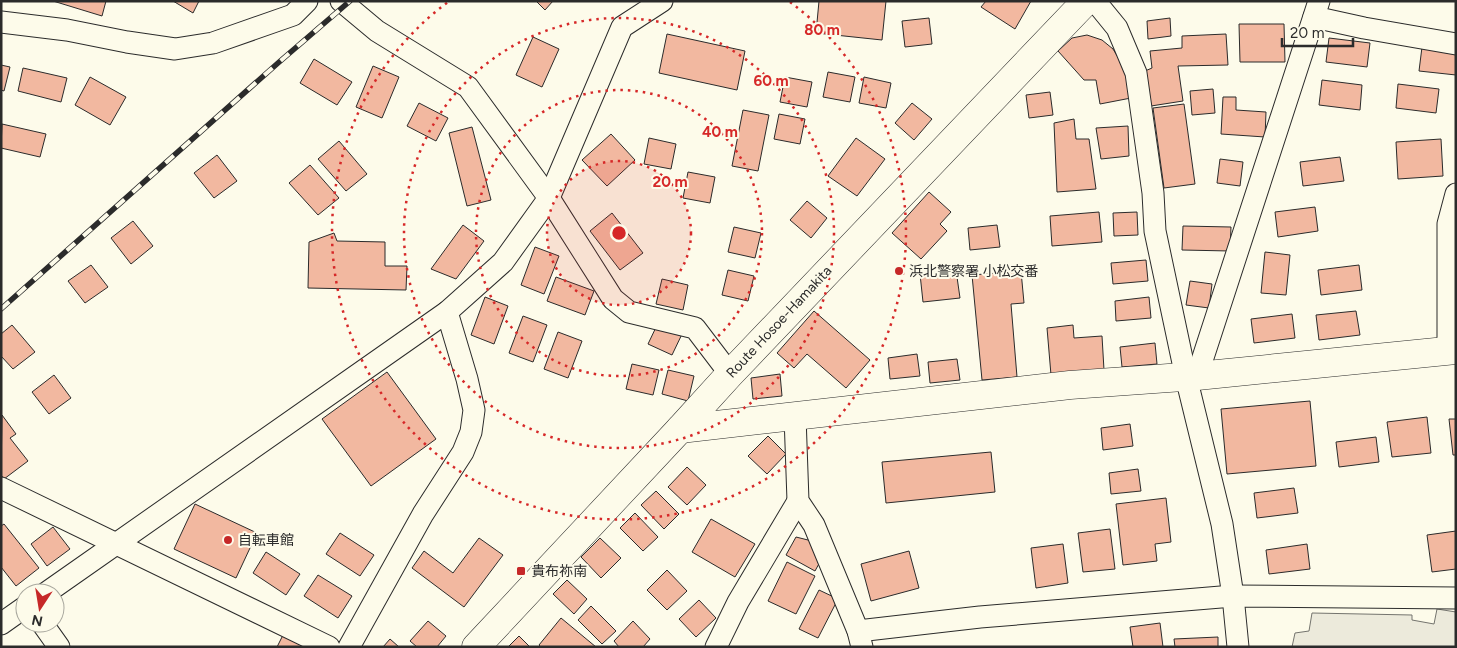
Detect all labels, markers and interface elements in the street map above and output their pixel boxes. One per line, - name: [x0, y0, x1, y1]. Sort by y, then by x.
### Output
- scale bar: [1282, 15, 1353, 47]
- text: 80 m: [804, 21, 840, 39]
- text: 20 m: [1290, 24, 1324, 42]
- text: 60 m: [753, 72, 789, 90]
- text: 40 m: [702, 123, 738, 141]
- text: 20 m: [652, 173, 688, 191]
- centre of rings: [610, 224, 628, 242]
- street label: Route Hosoe-Hamakita: [723, 262, 835, 382]
- place label: 浜北警察署 小松交番: [909, 263, 1038, 280]
- marker: 浜北警察署 小松交番: [893, 265, 905, 277]
- place label: 自転車館: [238, 532, 294, 549]
- marker: 自転車館: [222, 534, 234, 546]
- place label: 貴布祢南: [531, 563, 587, 580]
- marker: 貴布祢南: [515, 565, 527, 577]
- north arrow: [15, 583, 65, 633]
- text: N: [30, 611, 44, 630]

